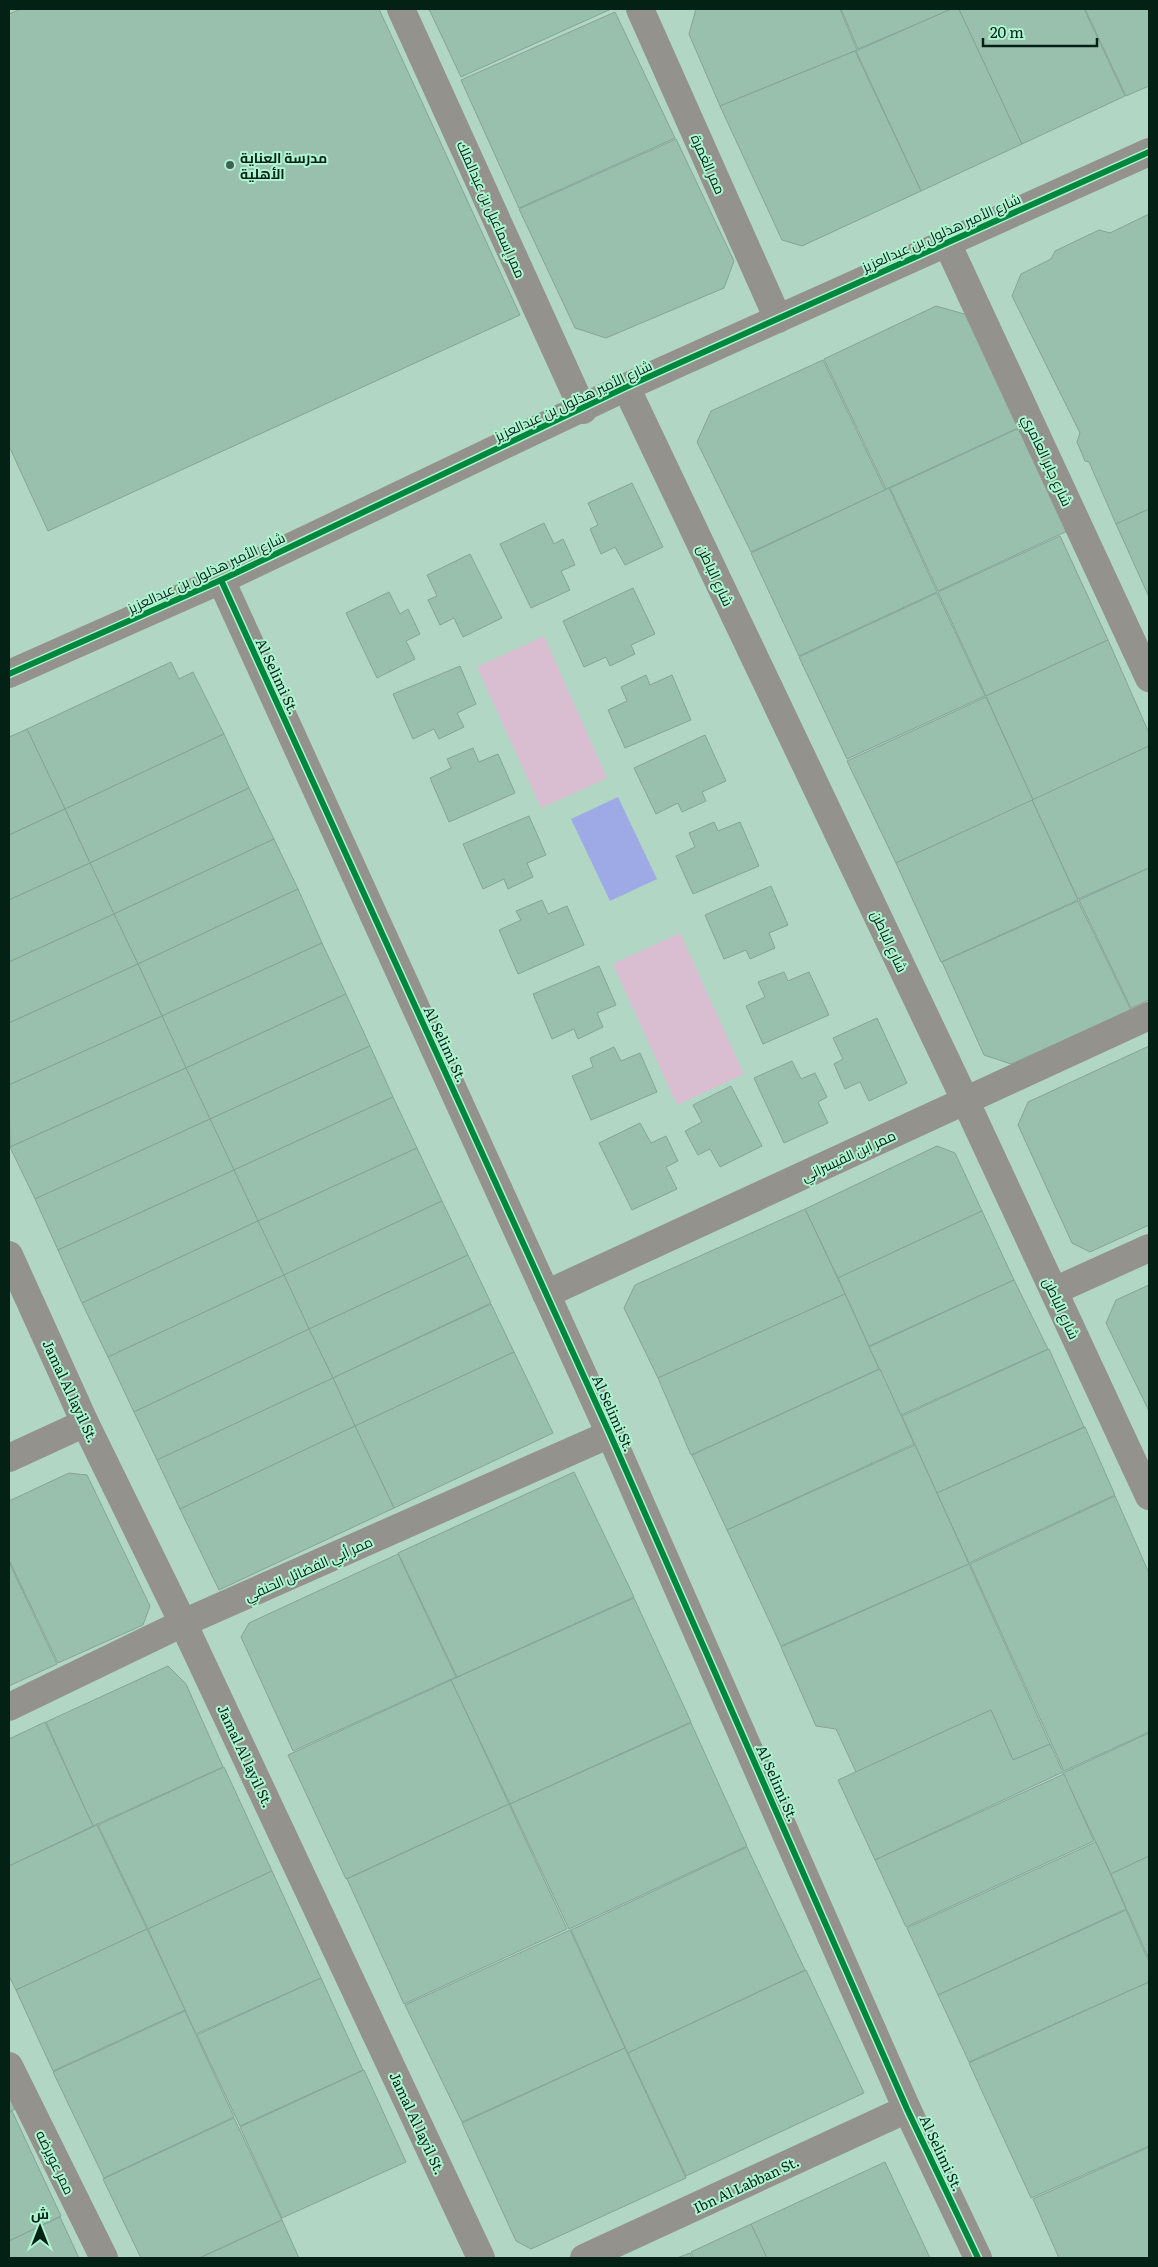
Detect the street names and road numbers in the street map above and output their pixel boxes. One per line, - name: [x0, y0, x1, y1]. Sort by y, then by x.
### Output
- street label: ممر الغمرة: [687, 131, 731, 197]
- street label: ممر إسماعيل بن عبدالملك: [453, 137, 531, 281]
- street label: شارع الأمير هذلول بن عبدالعزيز: [858, 188, 1023, 276]
- street label: شارع الأمير هذلول بن عبدالعزيز: [490, 355, 655, 446]
- street label: شارع جابر العامري: [1015, 411, 1078, 510]
- street label: شارع الأمير هذلول بن عبدالعزيز: [123, 527, 288, 618]
- street label: شارع الباطن: [693, 541, 739, 609]
- street label: Al Selimi St.: [252, 635, 304, 717]
- street label: شارع الباطن: [867, 907, 913, 975]
- street label: Al Selimi St.: [420, 1003, 472, 1085]
- street label: ممر ابن القيسراني: [798, 1124, 900, 1188]
- street label: شارع الباطن: [1039, 1274, 1085, 1342]
- street label: Jamal Al layil St.: [38, 1336, 104, 1446]
- street label: Al Selimi St.: [588, 1371, 640, 1455]
- street label: ممر أبي الفضائل الحنفي: [241, 1531, 377, 1608]
- street label: Jamal Al layil St.: [213, 1701, 279, 1811]
- street label: Al Selimi St.: [752, 1741, 804, 1825]
- street label: Jamal Al layil St.: [385, 2068, 451, 2178]
- street label: Al Selimi St.: [916, 2112, 968, 2194]
- street label: ممر عويرضه: [32, 2126, 80, 2198]
- street label: Ibn Al Labban St.: [690, 2151, 802, 2217]

